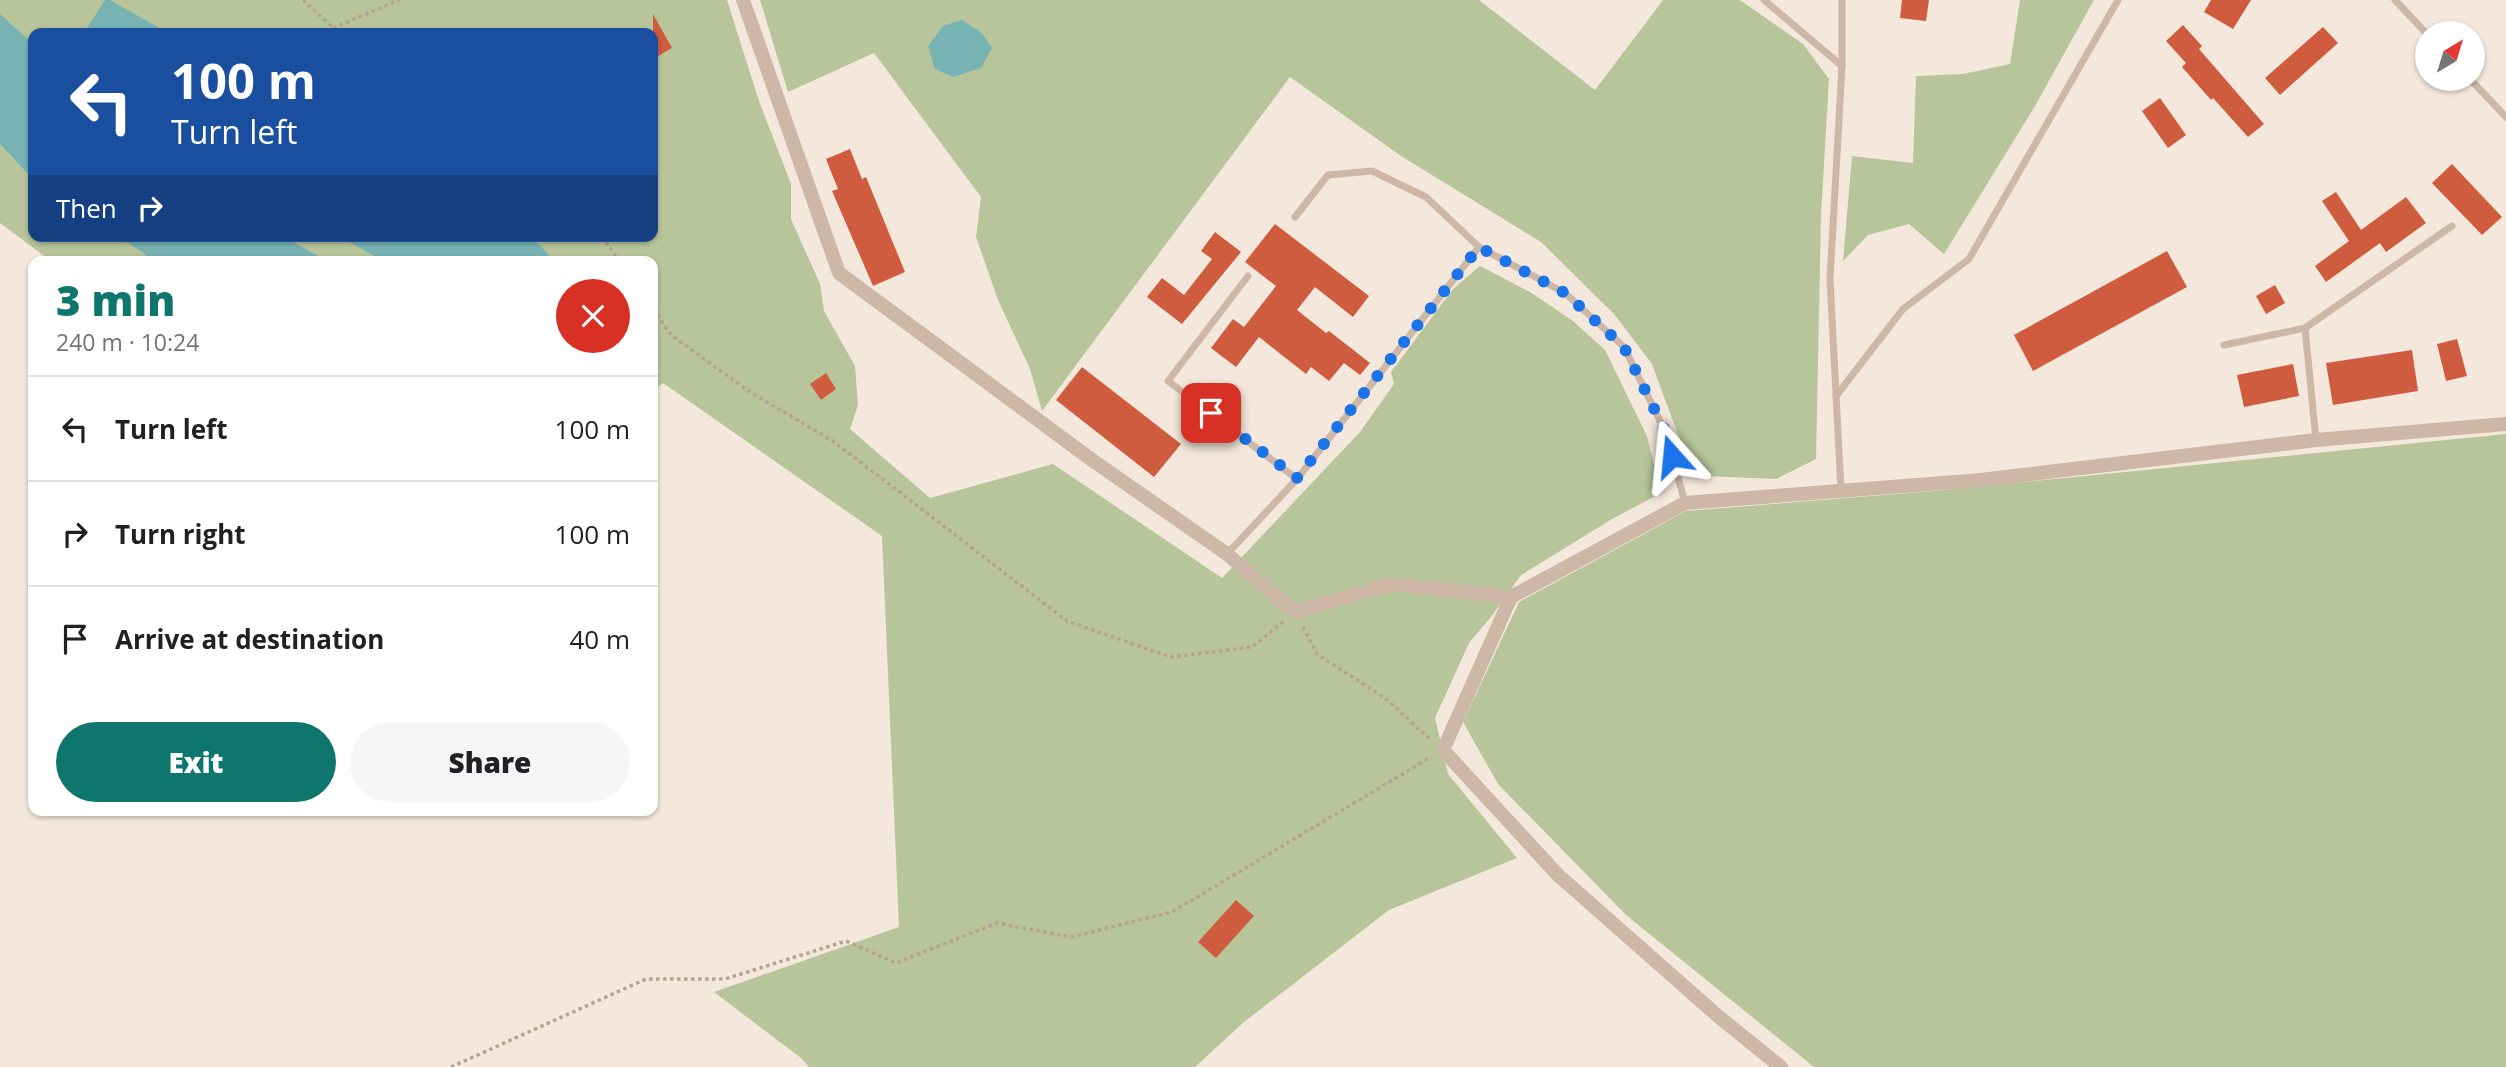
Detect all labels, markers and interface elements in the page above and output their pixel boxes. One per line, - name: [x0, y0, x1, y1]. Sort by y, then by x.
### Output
- north arrow: [2415, 21, 2485, 91]
- map controls: [2415, 21, 2485, 91]
- text: 100 m: [171, 47, 316, 113]
- icon: left: [56, 56, 147, 147]
- text: Turn left: [171, 110, 297, 153]
- icon: right: [131, 189, 169, 227]
- text: Then: [56, 190, 117, 226]
- text: 3 min: [56, 271, 175, 328]
- button: close: [556, 279, 630, 353]
- text: 240 m · 10:24: [56, 326, 199, 358]
- pin: [1181, 383, 1241, 443]
- icon: arrive: [1192, 394, 1230, 432]
- icon: left: [56, 410, 94, 448]
- text: Turn left: [115, 411, 227, 447]
- text: 100 m: [555, 411, 630, 447]
- position arrow: [1635, 419, 1709, 493]
- icon: right: [56, 515, 94, 553]
- text: Turn right: [115, 516, 246, 552]
- text: 100 m: [555, 516, 630, 552]
- icon: arrive: [56, 620, 94, 658]
- text: Arrive at destination: [115, 621, 384, 657]
- text: 40 m: [569, 621, 630, 657]
- button: Exit: [56, 722, 336, 802]
- button: Share: [350, 722, 630, 802]

